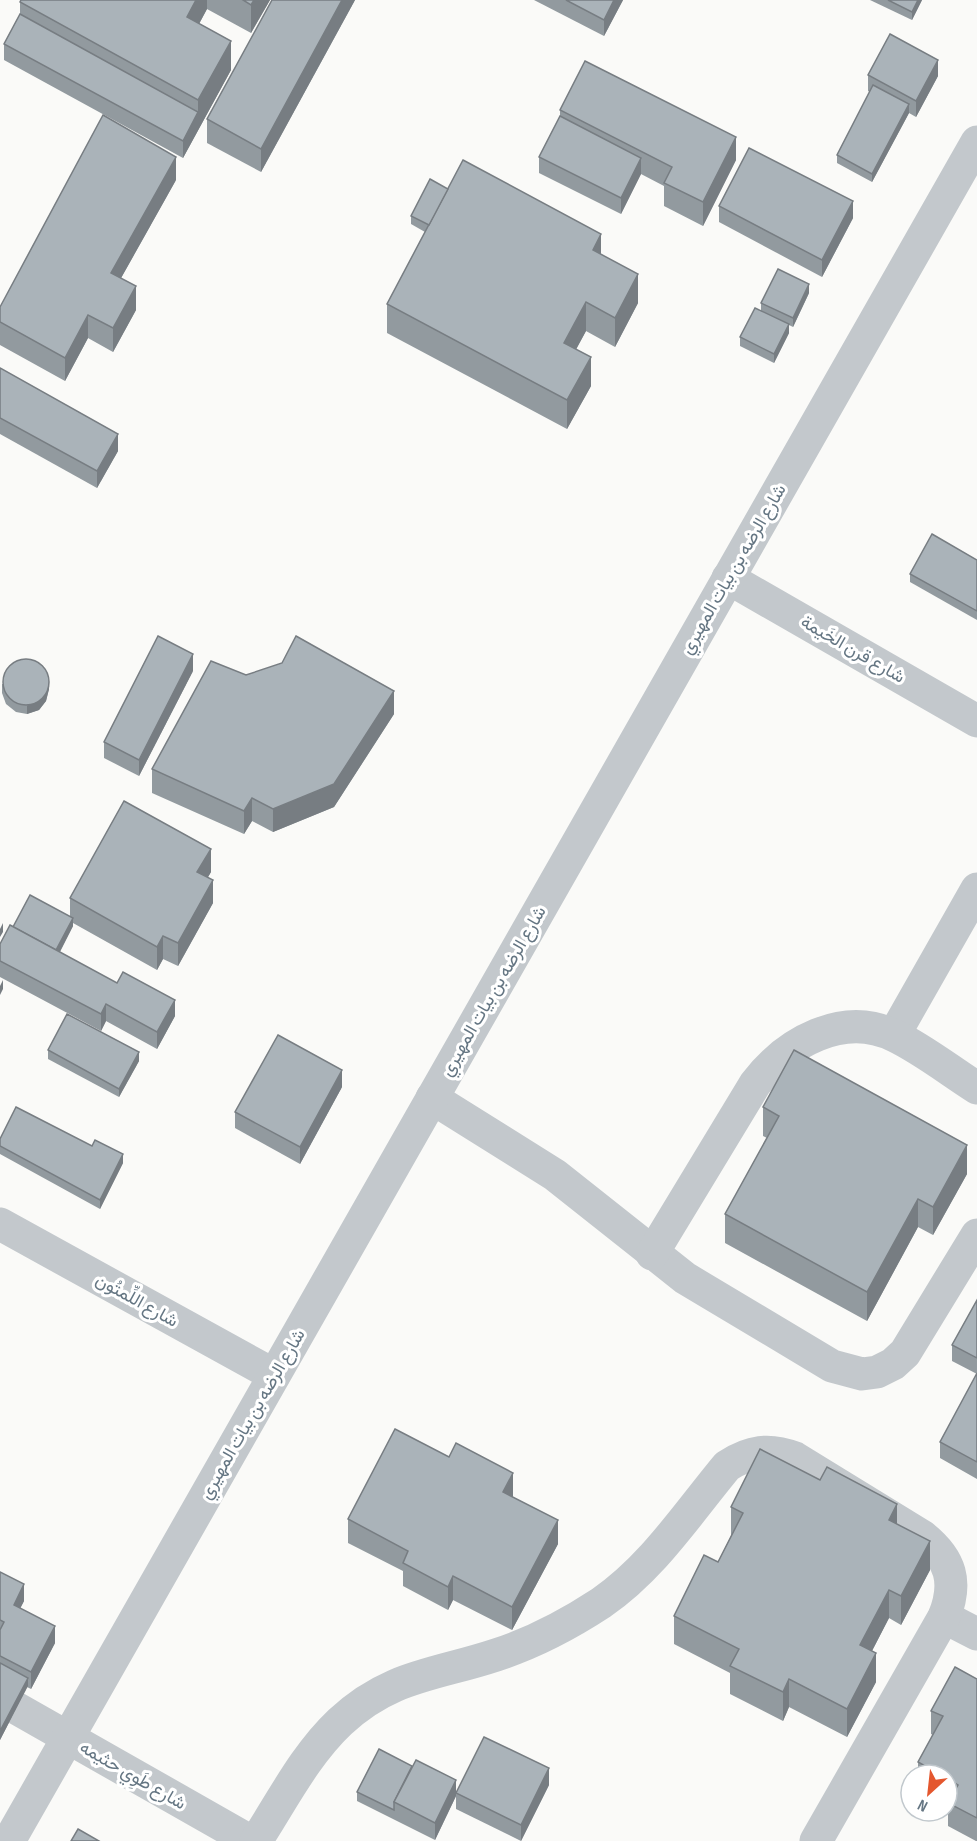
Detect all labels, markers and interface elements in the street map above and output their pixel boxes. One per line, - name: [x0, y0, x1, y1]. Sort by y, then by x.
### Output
- street label: شارع الرضه بن بيات المهيري: [676, 480, 794, 660]
- street label: شارع قرن الخَيمة: [797, 611, 908, 689]
- street label: شارع الرضه بن بيات المهيري: [436, 902, 554, 1082]
- street label: شارع اللِّمتُون: [91, 1266, 183, 1333]
- street label: شارع الرضه بن بيات المهيري: [195, 1325, 313, 1505]
- street label: شارع طَوِي حثيمه: [74, 1736, 190, 1818]
- north arrow: [899, 1763, 959, 1823]
- text: N: [915, 1795, 931, 1815]

